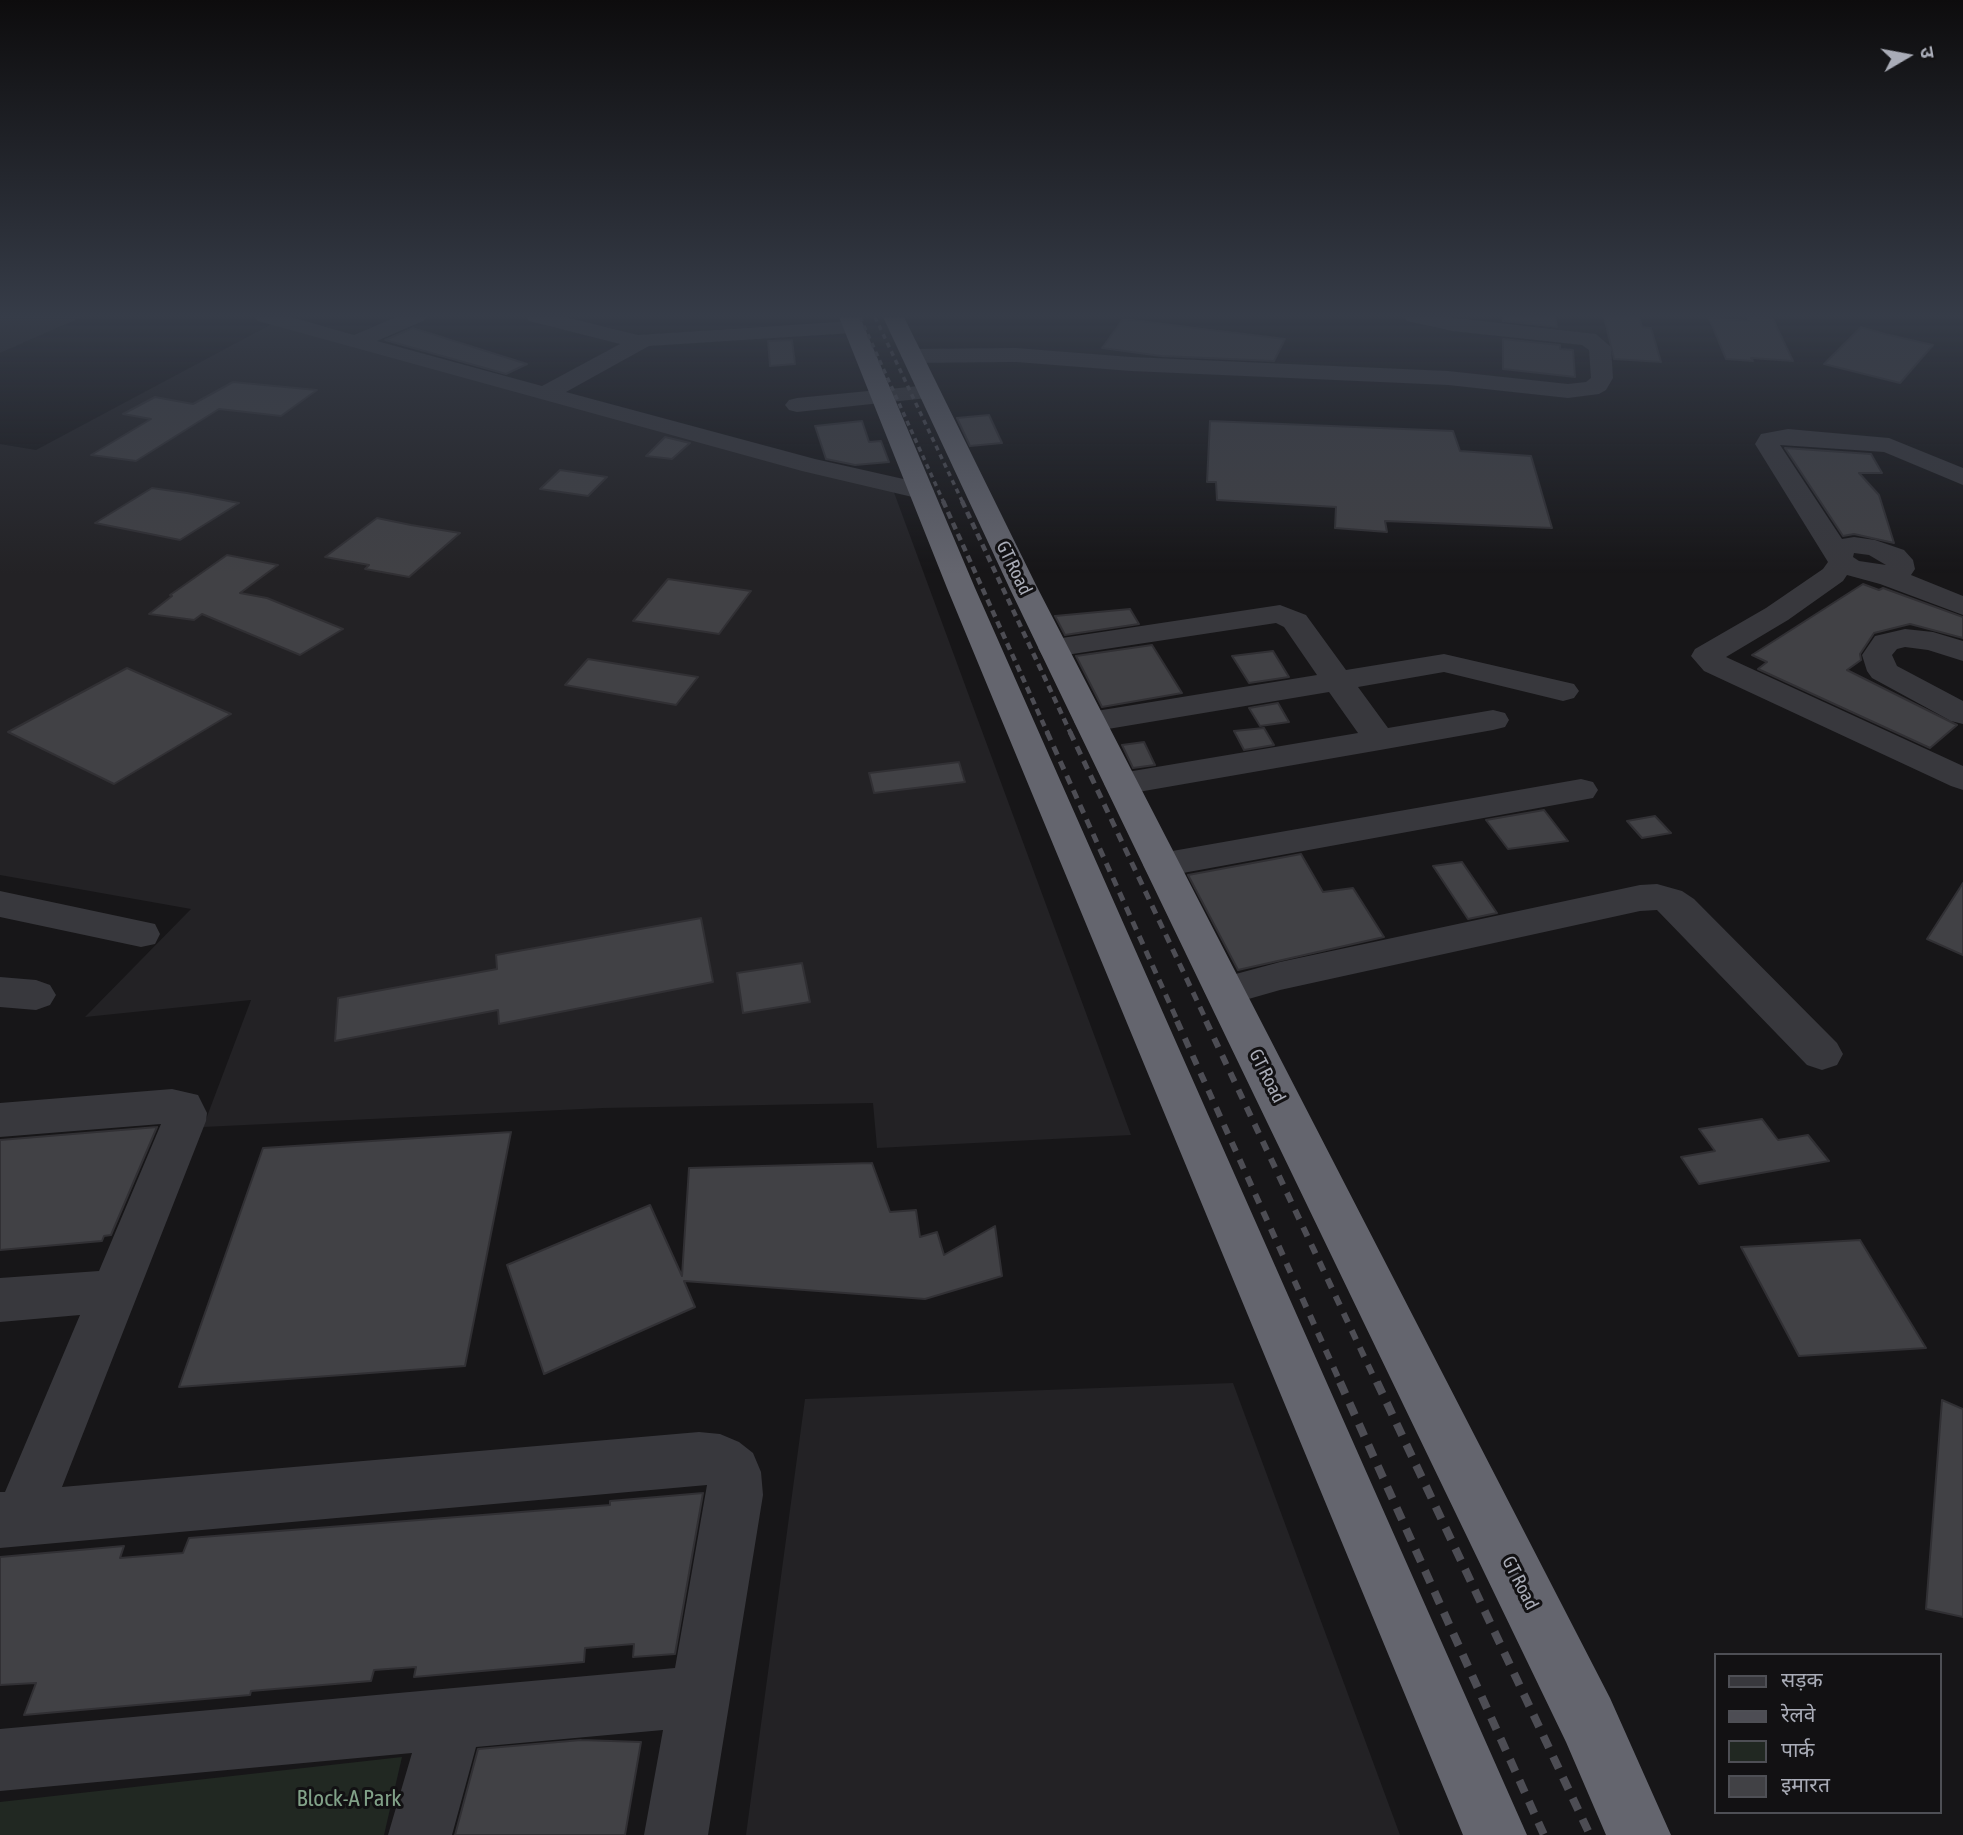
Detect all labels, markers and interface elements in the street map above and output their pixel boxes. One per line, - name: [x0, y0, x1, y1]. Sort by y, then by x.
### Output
- north arrow: [1872, 21, 1942, 91]
- text: उ: [1916, 45, 1939, 60]
- street label: GT Road: [991, 537, 1037, 599]
- street label: GT Road: [1244, 1045, 1290, 1107]
- street label: GT Road: [1497, 1552, 1543, 1614]
- legend: [1714, 1653, 1942, 1814]
- text: सड़क: [1781, 1667, 1823, 1691]
- text: रेलवे: [1781, 1702, 1816, 1726]
- text: पार्क: [1781, 1737, 1815, 1761]
- text: इमारत: [1781, 1772, 1830, 1796]
- park label: Block-A Park: [297, 1785, 401, 1813]

